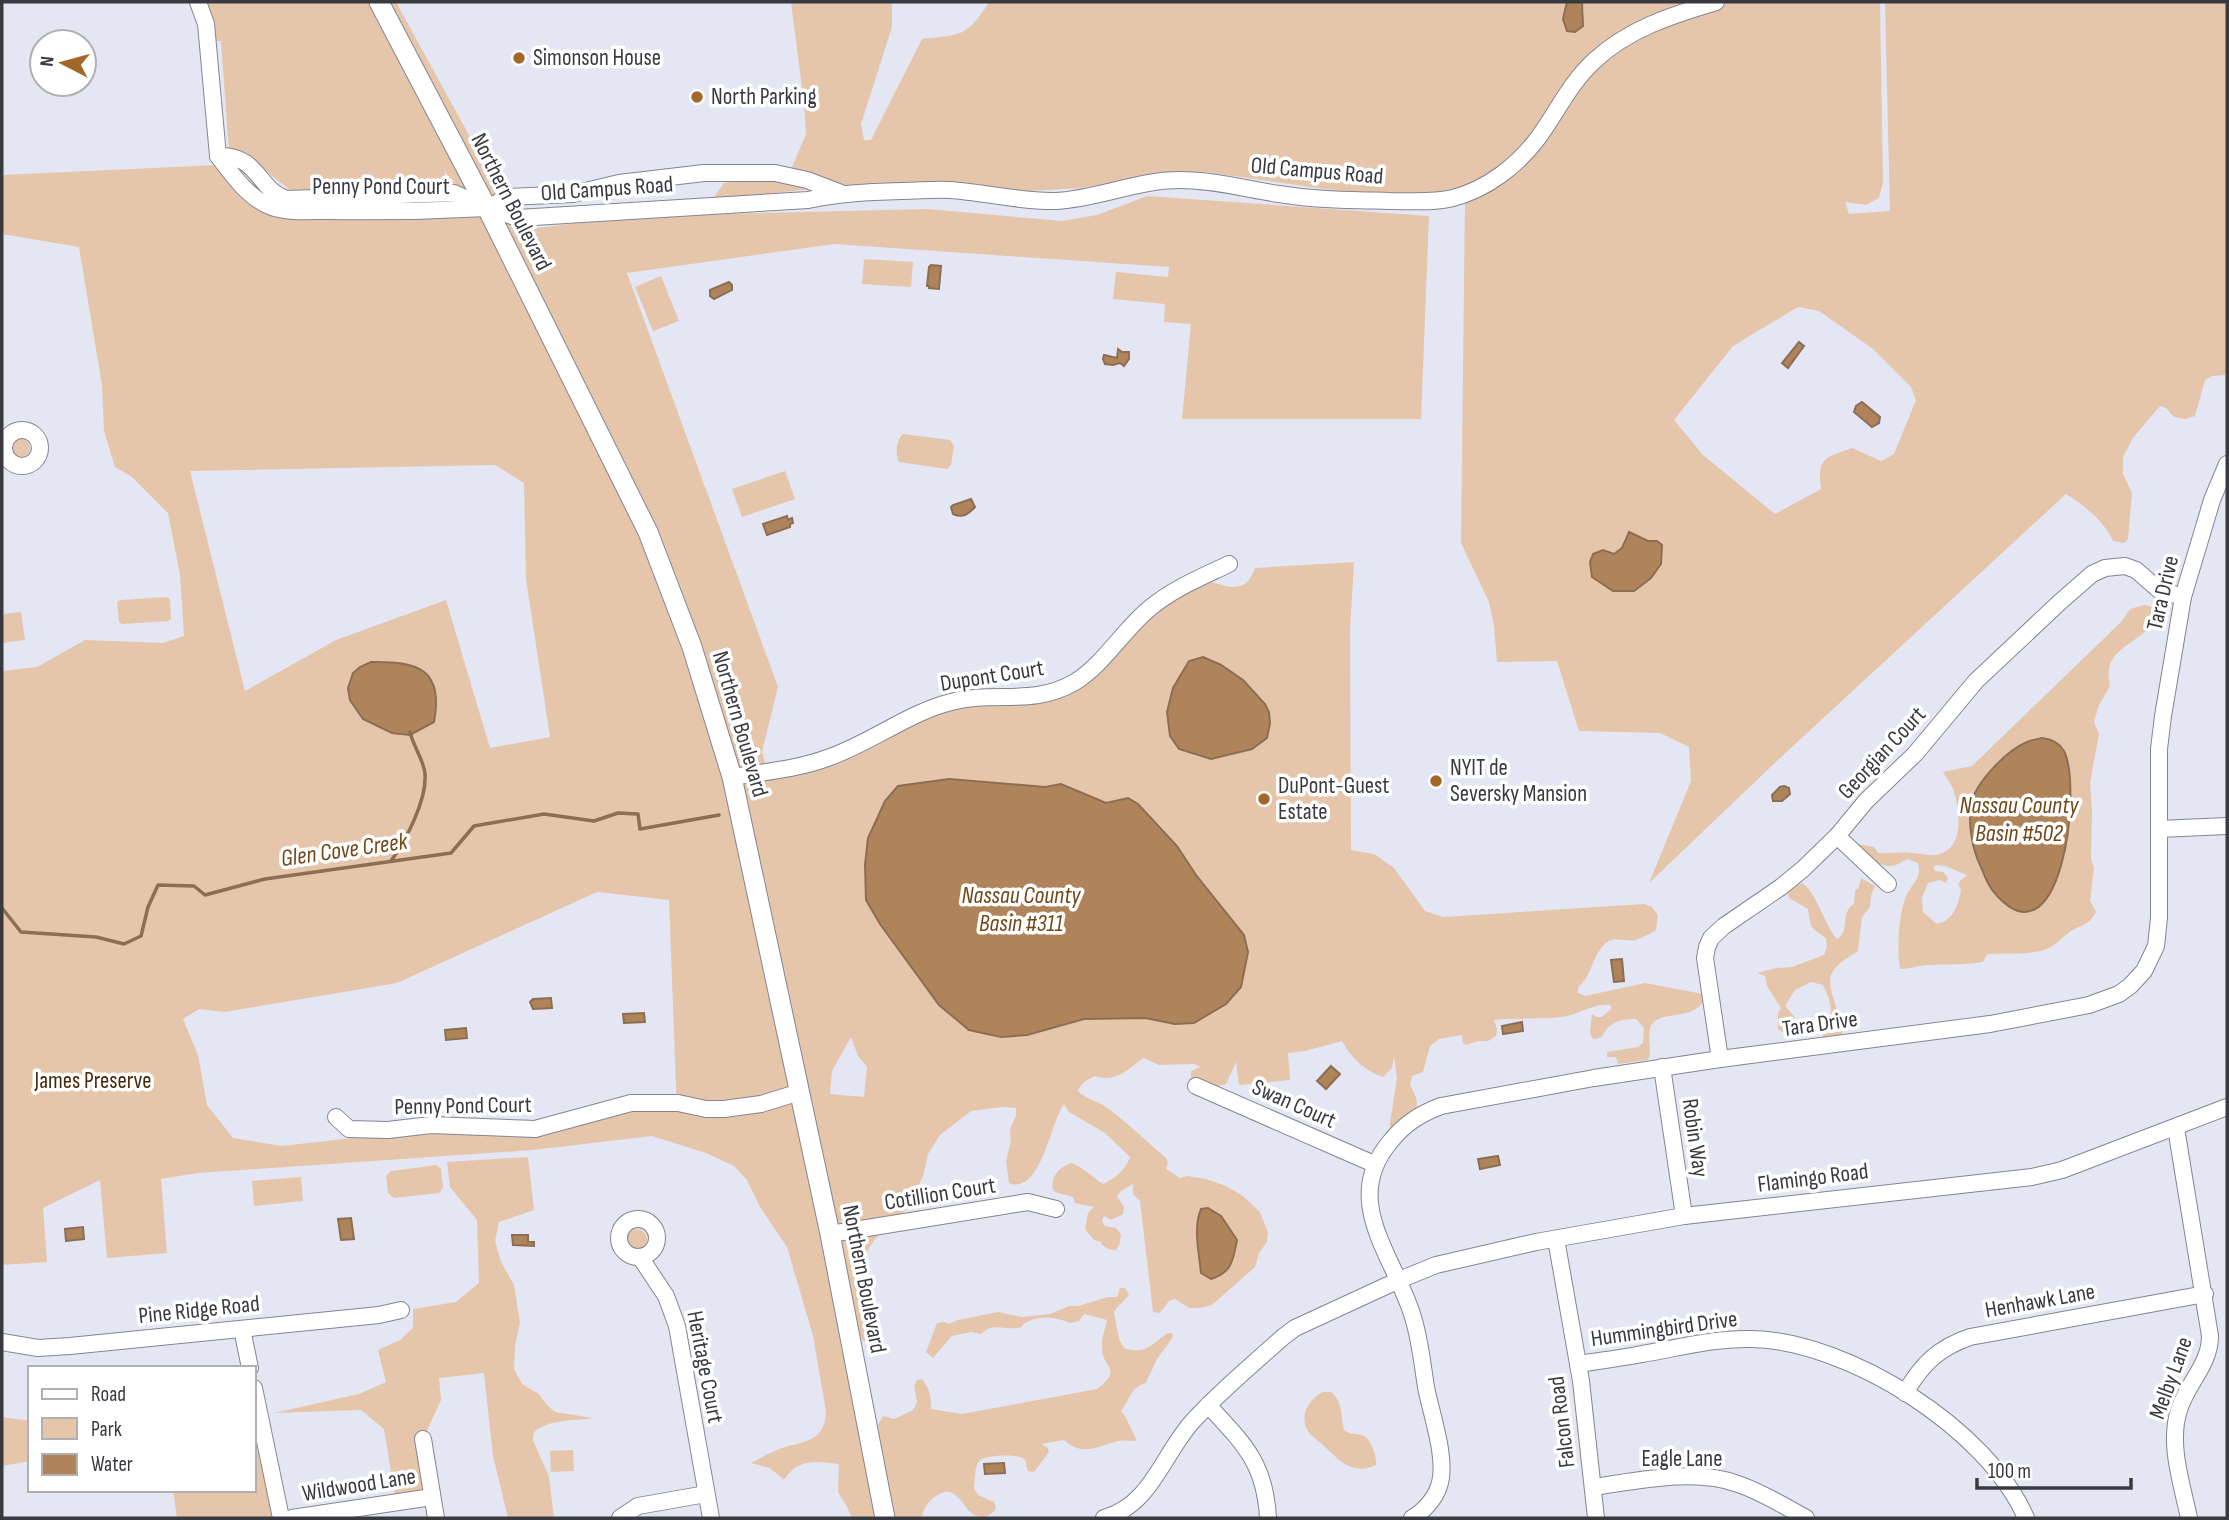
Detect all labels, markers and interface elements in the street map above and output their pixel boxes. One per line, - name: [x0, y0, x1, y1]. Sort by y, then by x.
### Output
- north arrow: [28, 28, 98, 98]
- place label: Simonson House: [533, 44, 661, 72]
- marker: Simonson House: [511, 50, 527, 66]
- text: N: [36, 55, 60, 68]
- place label: North Parking: [711, 83, 817, 111]
- marker: North Parking: [689, 89, 705, 105]
- street label: Northern Boulevard: [464, 129, 558, 275]
- street label: Old Campus Road: [1250, 151, 1384, 191]
- street label: Old Campus Road: [540, 170, 674, 208]
- street label: Penny Pond Court: [312, 173, 450, 201]
- street label: Tara Drive: [2141, 553, 2185, 633]
- street label: Northern Boulevard: [706, 648, 774, 800]
- street label: Dupont Court: [938, 654, 1046, 698]
- street label: Georgian Court: [1832, 701, 1932, 805]
- place label: NYIT de Seversky Mansion: [1450, 754, 1587, 808]
- place label: DuPont-Guest Estate: [1278, 772, 1389, 826]
- marker: NYIT de Seversky Mansion: [1428, 773, 1444, 789]
- marker: DuPont-Guest Estate: [1256, 791, 1272, 807]
- water label: Nassau County Basin #502: [1960, 791, 2079, 848]
- water label: Glen Cove Creek: [279, 827, 410, 873]
- water label: Nassau County Basin #311: [962, 881, 1081, 938]
- street label: Tara Drive: [1781, 1005, 1859, 1043]
- park label: James Preserve: [34, 1067, 151, 1095]
- street label: Swan Court: [1248, 1073, 1340, 1135]
- street label: Penny Pond Court: [394, 1091, 532, 1121]
- street label: Robin Way: [1676, 1097, 1714, 1179]
- street label: Flamingo Road: [1756, 1157, 1870, 1199]
- street label: Cotillion Court: [882, 1171, 998, 1217]
- street label: Northern Boulevard: [836, 1203, 892, 1355]
- street label: Henhawk Lane: [1983, 1278, 2097, 1324]
- street label: Pine Ridge Road: [137, 1290, 261, 1330]
- street label: Hummingbird Drive: [1589, 1305, 1739, 1353]
- street label: Heritage Court: [680, 1309, 730, 1425]
- street label: Melby Lane: [2143, 1333, 2199, 1423]
- legend: [28, 1366, 256, 1492]
- street label: Falcon Road: [1543, 1375, 1581, 1469]
- text: Road: [91, 1382, 126, 1407]
- text: Park: [91, 1417, 122, 1442]
- street label: Eagle Lane: [1642, 1445, 1722, 1473]
- scale bar: [1977, 1446, 2131, 1490]
- text: Water: [91, 1452, 133, 1477]
- text: 100 m: [1988, 1459, 2031, 1484]
- street label: Wildwood Lane: [300, 1462, 418, 1508]

